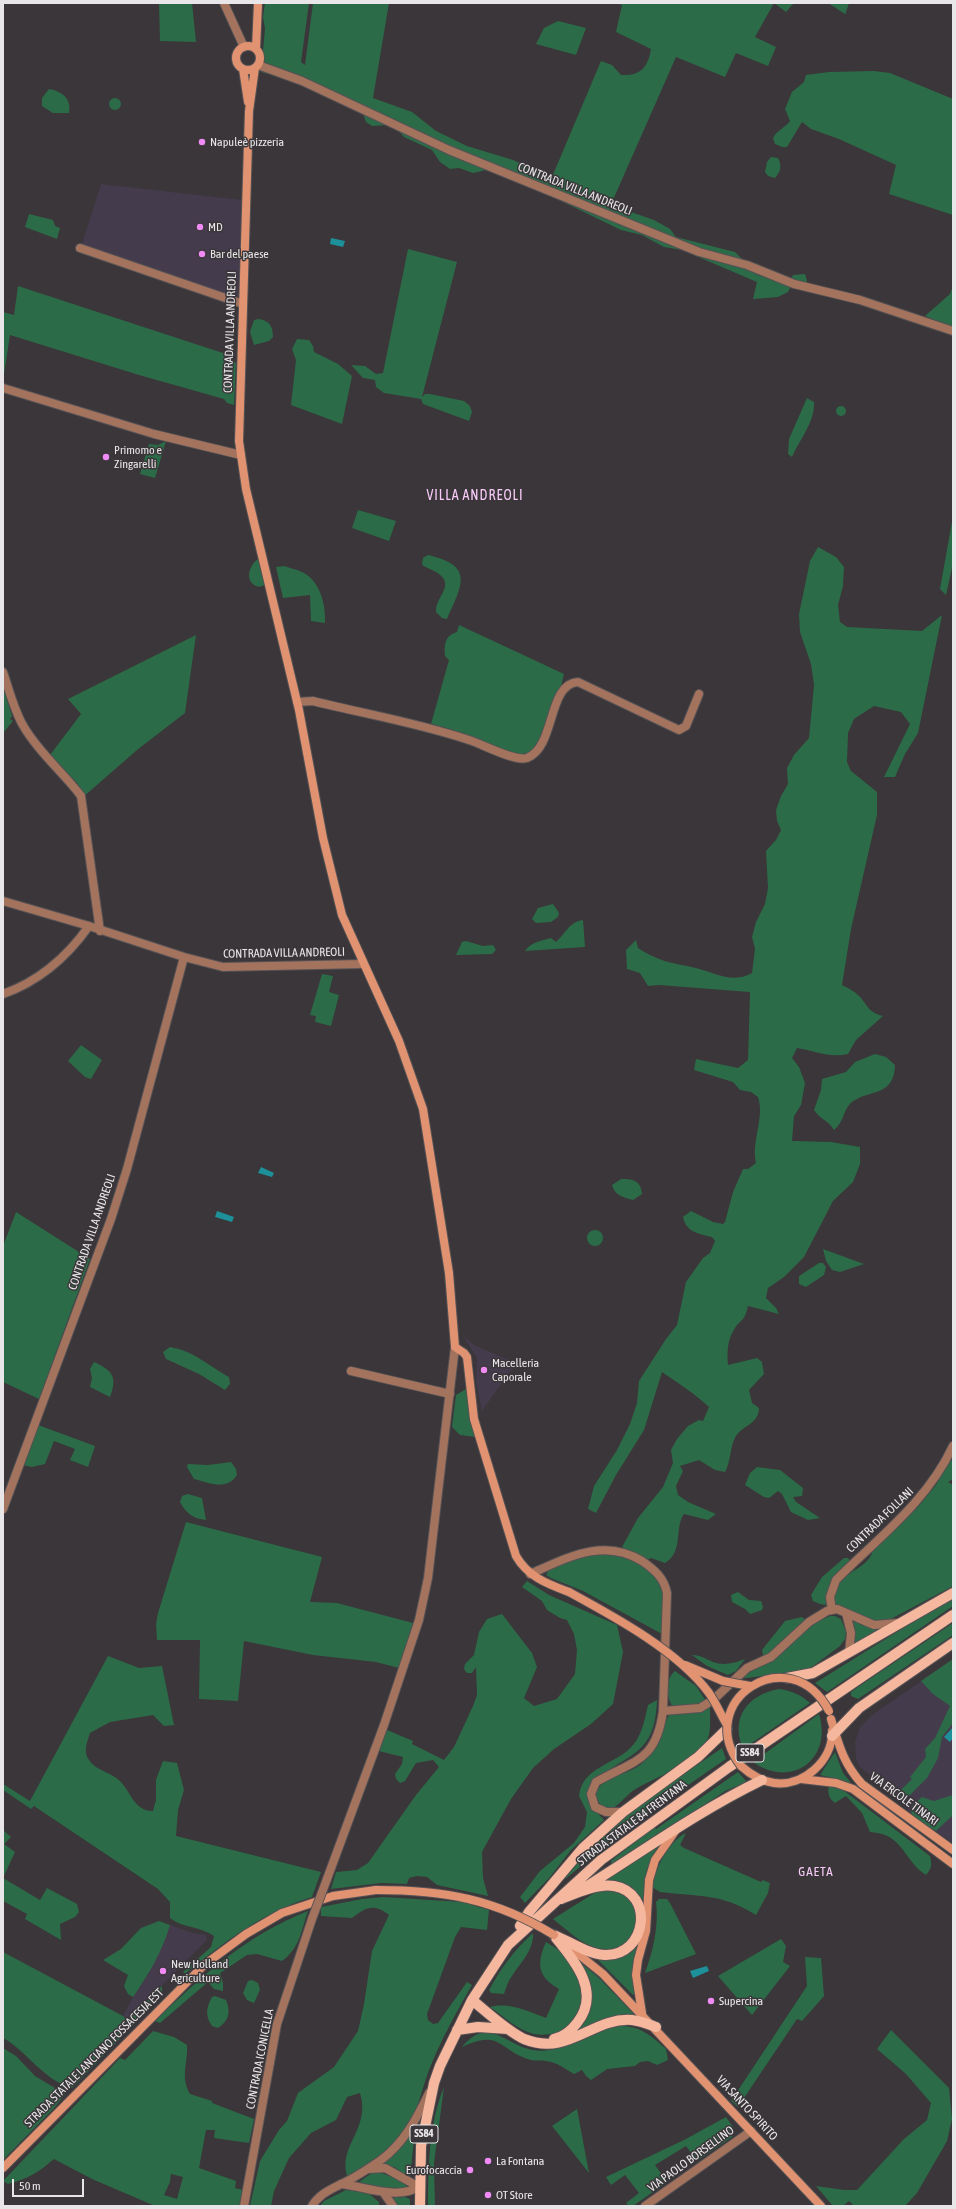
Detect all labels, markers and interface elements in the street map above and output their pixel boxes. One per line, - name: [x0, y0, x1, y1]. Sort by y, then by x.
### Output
- place label: Napuleè pizzeria: [210, 135, 284, 149]
- marker: Napuleè pizzeria: [197, 137, 207, 147]
- street label: CONTRADA VILLA ANDREOLI: [516, 159, 634, 219]
- place label: MD: [208, 220, 223, 234]
- marker: MD: [195, 222, 205, 232]
- place label: Bar del paese: [210, 247, 269, 261]
- marker: Bar del paese: [197, 249, 207, 259]
- street label: CONTRADA VILLA ANDREOLI: [221, 271, 239, 393]
- place label: Primomo e Zingarelli: [114, 443, 162, 471]
- marker: Primomo e Zingarelli: [101, 452, 111, 462]
- district label: VILLA ANDREOLI: [426, 488, 524, 504]
- street label: CONTRADA VILLA ANDREOLI: [223, 945, 345, 961]
- street label: CONTRADA VILLA ANDREOLI: [65, 1172, 119, 1292]
- place label: Macelleria Caporale: [492, 1356, 539, 1384]
- marker: Macelleria Caporale: [479, 1365, 489, 1375]
- street label: CONTRADA FOLLANI: [843, 1484, 917, 1556]
- road number: SS84: [736, 1744, 764, 1762]
- street label: VIA ERCOLE TINARI: [867, 1769, 941, 1829]
- street label: STRADA STATALE 84 FRENTANA: [574, 1777, 690, 1869]
- district label: GAETA: [798, 1864, 834, 1880]
- place label: New Holland Agriculture: [171, 1957, 228, 1985]
- marker: New Holland Agriculture: [158, 1966, 168, 1976]
- street label: STRADA STATALE LANCIANO FOSSACESIA EST: [21, 1985, 167, 2131]
- place label: Supercina: [719, 1994, 763, 2008]
- marker: Supercina: [706, 1996, 716, 2006]
- street label: CONTRADA ICONICELLA: [243, 2008, 277, 2110]
- street label: VIA SANTO SPIRITO: [713, 2073, 781, 2143]
- street label: VIA PAOLO BORSELLINO: [645, 2123, 737, 2195]
- road number: SS84: [410, 2125, 438, 2143]
- place label: La Fontana: [496, 2154, 544, 2168]
- marker: La Fontana: [483, 2156, 493, 2166]
- place label: Eurofocaccia: [406, 2163, 462, 2177]
- marker: Eurofocaccia: [465, 2165, 475, 2175]
- scale bar: [14, 2171, 86, 2197]
- text: 50 m: [19, 2179, 41, 2193]
- place label: OT Store: [496, 2188, 533, 2202]
- marker: OT Store: [483, 2190, 493, 2200]

